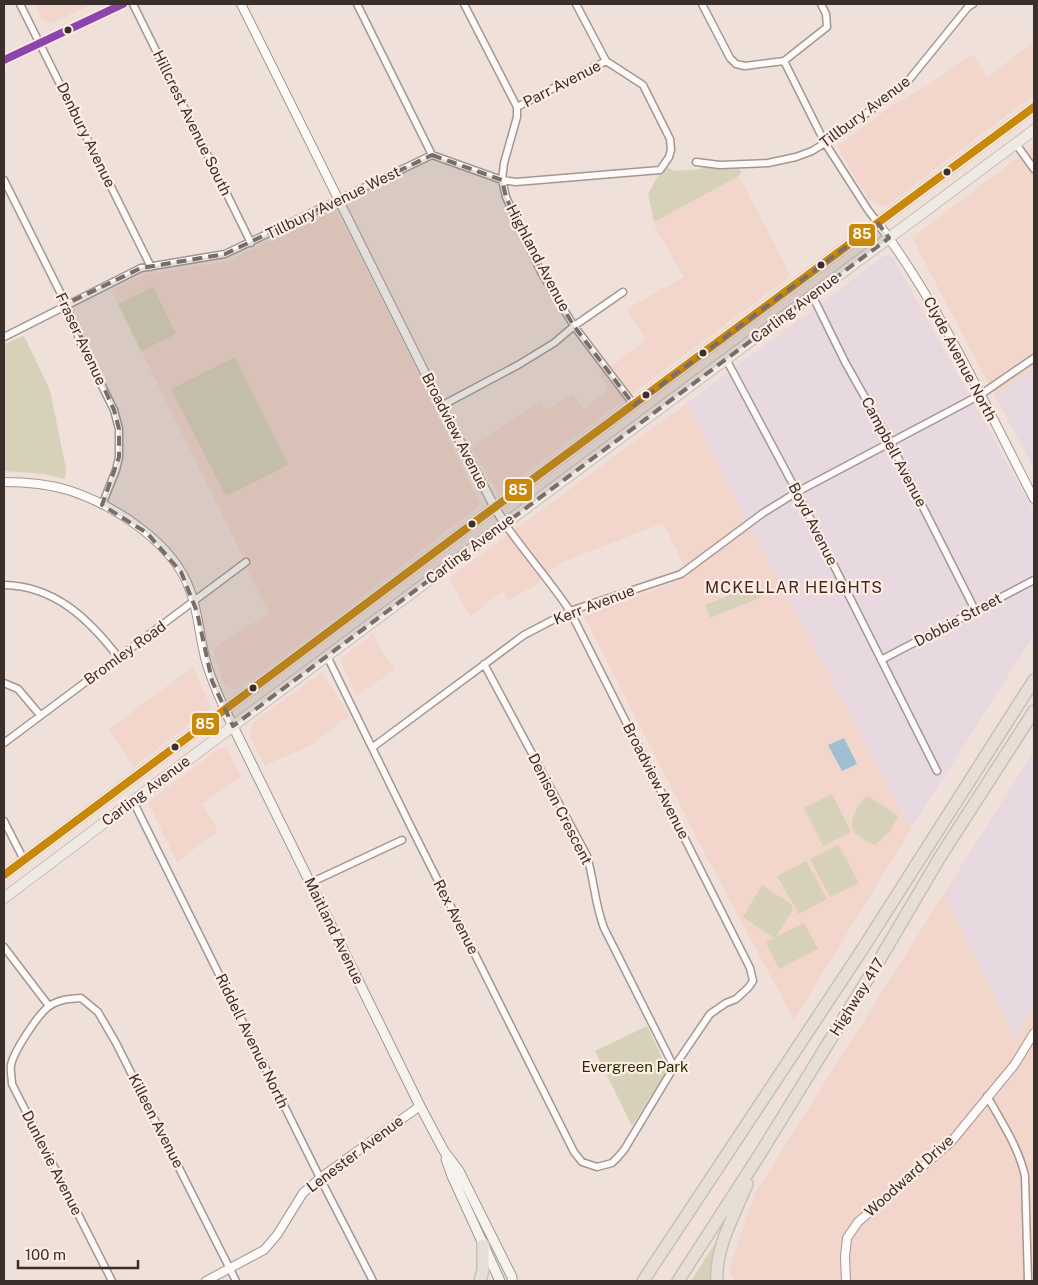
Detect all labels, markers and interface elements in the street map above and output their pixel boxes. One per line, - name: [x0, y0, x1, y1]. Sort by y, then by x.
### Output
- unlabelled marker: [63, 25, 73, 35]
- street label: Hillcrest Avenue South: [150, 47, 235, 198]
- street label: Parr Avenue: [520, 57, 603, 110]
- street label: Tillbury Avenue: [816, 72, 913, 151]
- street label: Denbury Avenue: [54, 80, 119, 190]
- street label: Tillbury Avenue West: [263, 163, 403, 242]
- unlabelled marker: [942, 167, 952, 177]
- street label: Highland Avenue: [503, 201, 574, 314]
- line badge: 85: [848, 223, 876, 247]
- text: 85: [853, 226, 871, 242]
- unlabelled marker: [816, 260, 826, 270]
- street label: Carling Avenue: [747, 269, 842, 346]
- street label: Fraser Avenue: [53, 290, 110, 388]
- street label: Clyde Avenue North: [920, 294, 1000, 424]
- unlabelled marker: [698, 348, 708, 358]
- street label: Broadview Avenue: [419, 370, 492, 492]
- unlabelled marker: [641, 390, 651, 400]
- street label: Campbell Avenue: [858, 394, 931, 510]
- line badge: 85: [504, 478, 533, 502]
- street label: Boyd Avenue: [785, 480, 842, 568]
- text: 85: [509, 482, 527, 498]
- street label: Carling Avenue: [422, 510, 517, 587]
- unlabelled marker: [467, 519, 477, 529]
- district label: MCKELLAR HEIGHTS: [705, 578, 883, 597]
- street label: Kerr Avenue: [551, 581, 637, 628]
- street label: Dobbie Street: [911, 589, 1004, 650]
- street label: Bromley Road: [80, 617, 169, 688]
- unlabelled marker: [248, 683, 258, 693]
- line badge: 85: [191, 712, 220, 736]
- text: 85: [196, 716, 214, 732]
- street label: Broadview Avenue: [620, 720, 693, 842]
- unlabelled marker: [170, 742, 180, 752]
- street label: Denison Crescent: [525, 750, 596, 867]
- street label: Carling Avenue: [98, 752, 193, 829]
- street label: Maitland Avenue: [301, 875, 368, 987]
- street label: Rex Avenue: [430, 877, 483, 957]
- street label: Highway 417: [826, 955, 887, 1039]
- street label: Riddell Avenue North: [212, 971, 292, 1111]
- park label: Evergreen Park: [582, 1058, 688, 1075]
- street label: Killeen Avenue: [125, 1071, 187, 1171]
- street label: Dunlevie Avenue: [19, 1108, 86, 1218]
- street label: Lenester Avenue: [303, 1112, 406, 1195]
- street label: Woodward Drive: [861, 1131, 957, 1220]
- scale bar: [18, 1238, 138, 1270]
- text: 100 m: [25, 1246, 66, 1263]

